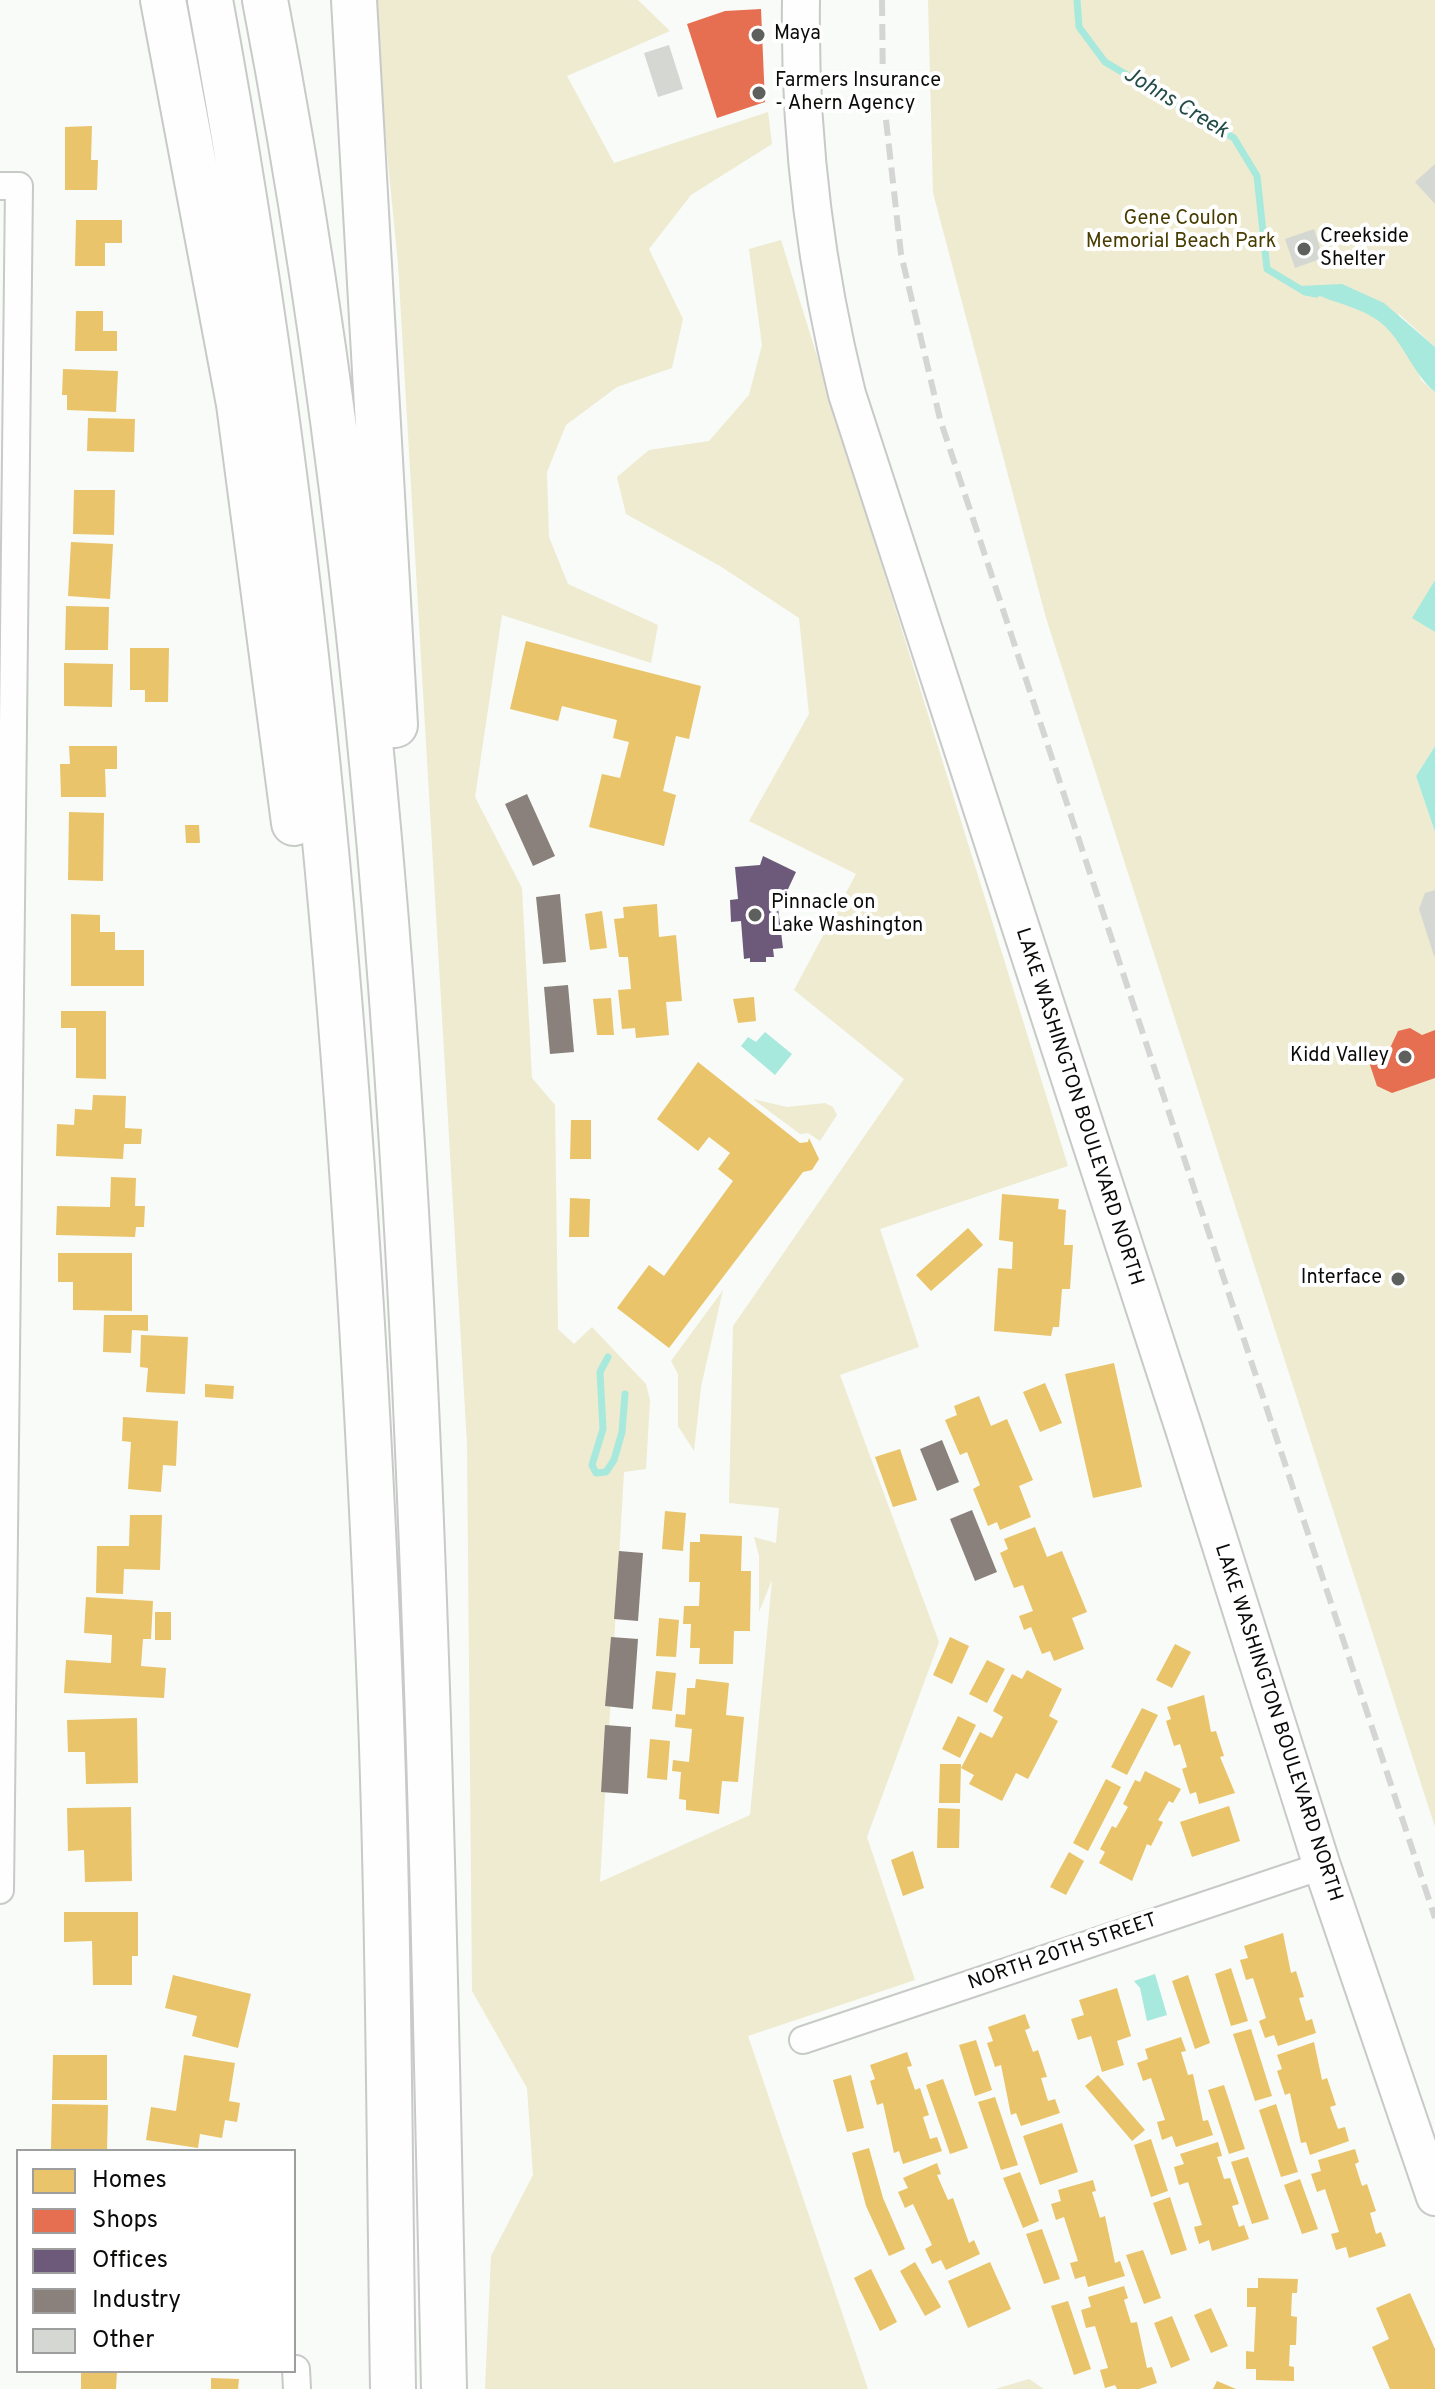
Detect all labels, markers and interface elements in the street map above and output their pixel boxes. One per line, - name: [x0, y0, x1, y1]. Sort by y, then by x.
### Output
- place label: Maya: [774, 23, 821, 47]
- marker: Maya: [749, 26, 767, 44]
- water label: Johns Creek: [1118, 62, 1232, 146]
- place label: Farmers Insurance - Ahern Agency: [775, 70, 941, 117]
- marker: Farmers Insurance - Ahern Agency: [750, 84, 768, 102]
- park label: Gene Coulon Memorial Beach Park: [1086, 208, 1276, 255]
- place label: Creekside Shelter: [1320, 226, 1409, 273]
- marker: Creekside Shelter: [1295, 240, 1313, 258]
- place label: Pinnacle on Lake Washington: [771, 892, 923, 939]
- marker: Pinnacle on Lake Washington: [746, 906, 764, 924]
- street label: LAKE WASHINGTON BOULEVARD NORTH: [1009, 925, 1147, 1289]
- place label: Kidd Valley: [1290, 1045, 1389, 1069]
- marker: Kidd Valley: [1396, 1048, 1414, 1066]
- place label: Interface: [1301, 1267, 1382, 1291]
- marker: Interface: [1389, 1270, 1407, 1288]
- street label: LAKE WASHINGTON BOULEVARD NORTH: [1208, 1541, 1346, 1905]
- street label: NORTH 20TH STREET: [965, 1909, 1161, 1997]
- legend: [16, 2149, 296, 2373]
- text: Homes: [92, 2166, 167, 2196]
- text: Shops: [92, 2206, 158, 2236]
- text: Offices: [92, 2246, 168, 2276]
- text: Industry: [92, 2286, 181, 2316]
- text: Other: [92, 2326, 154, 2356]

